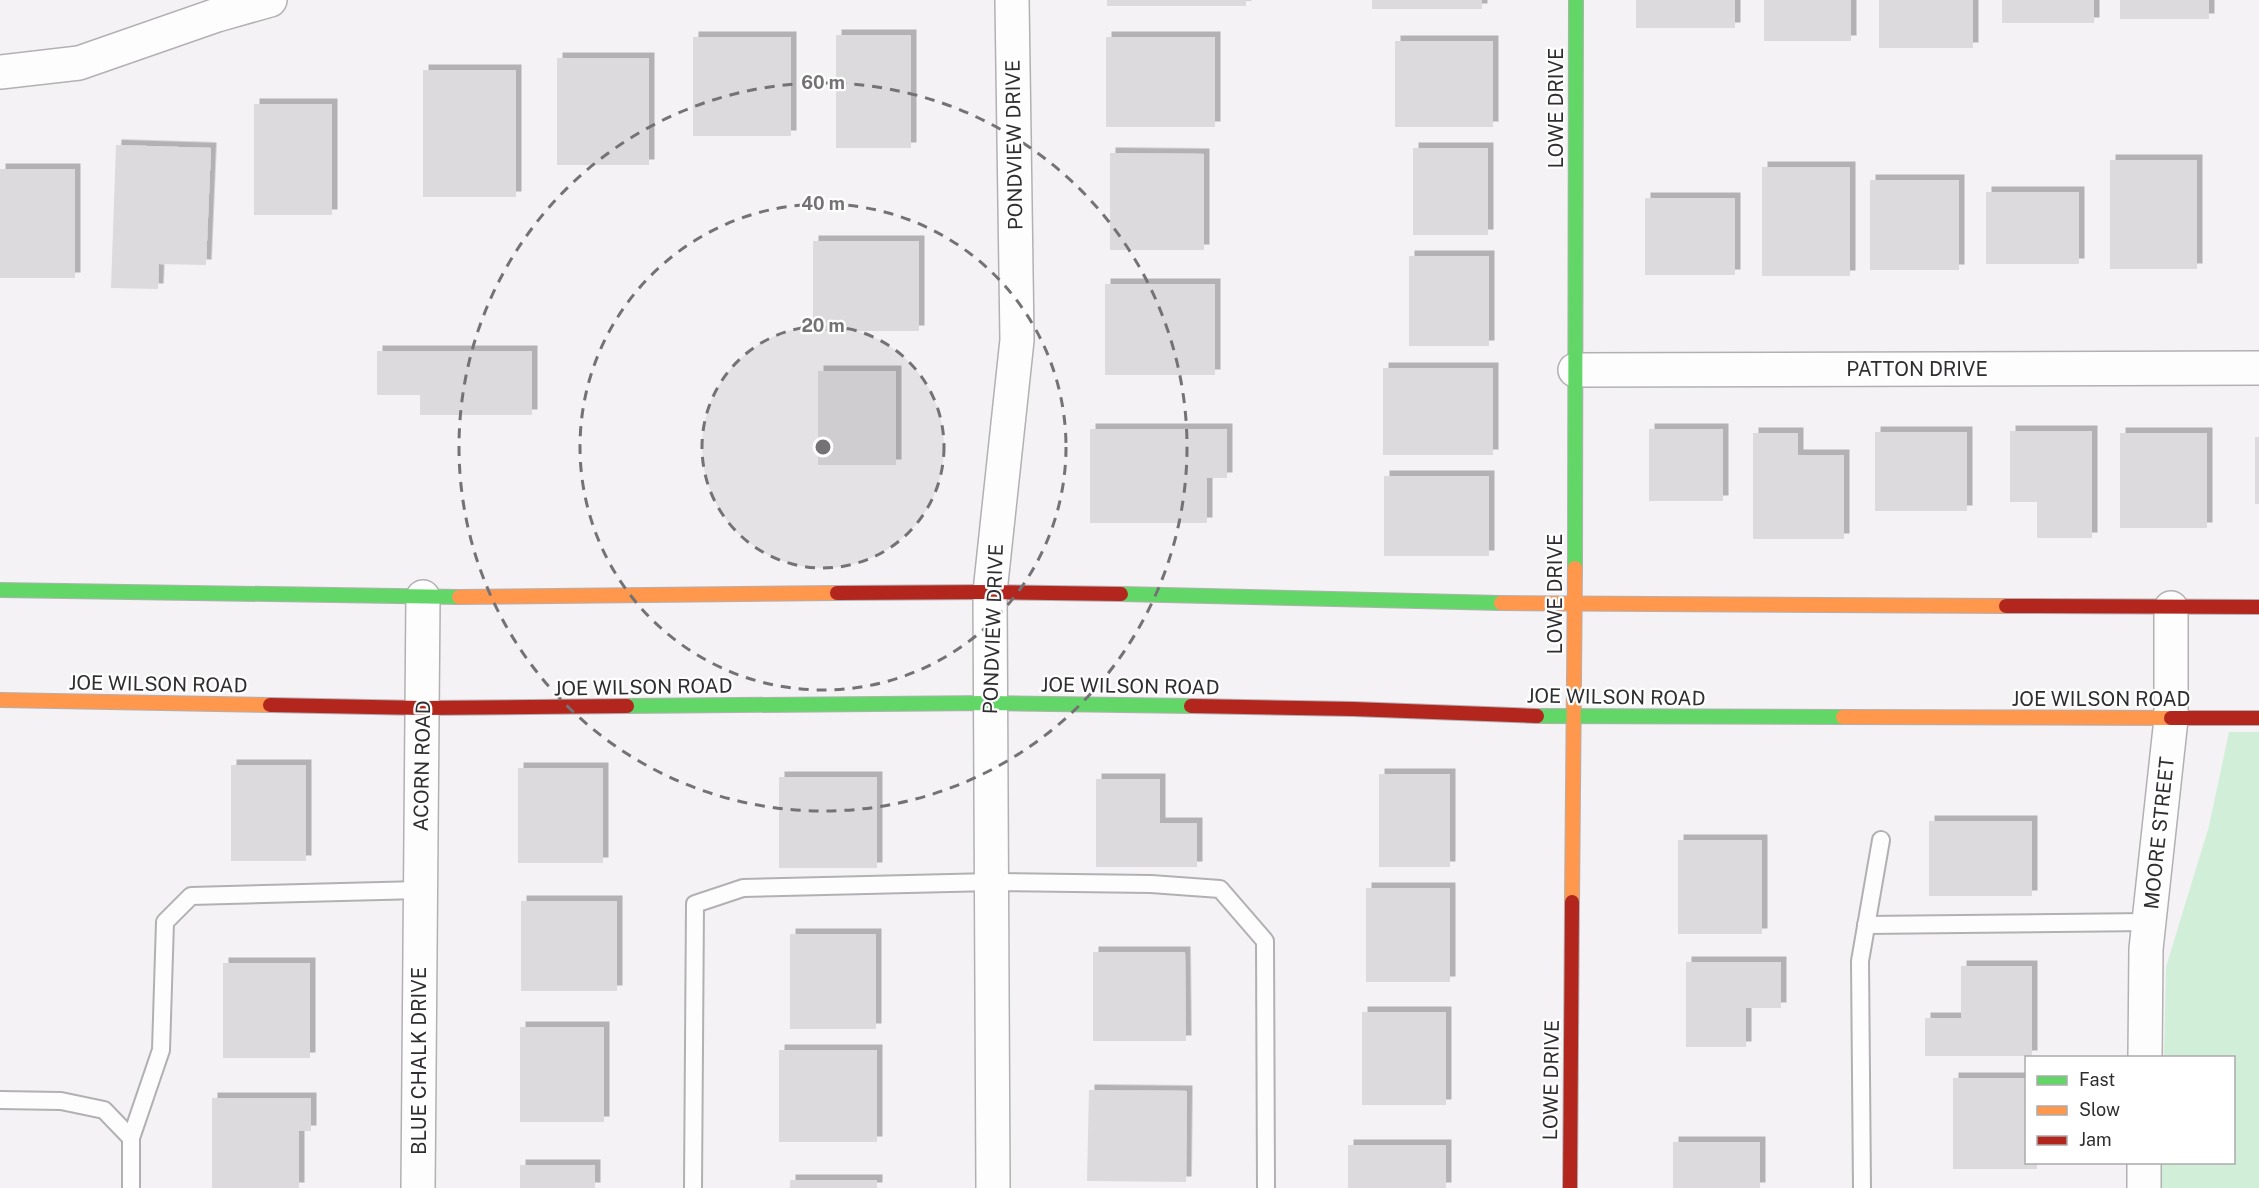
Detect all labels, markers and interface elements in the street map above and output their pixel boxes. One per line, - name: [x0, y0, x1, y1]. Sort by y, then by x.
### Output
- street label: LOWE DRIVE: [1544, 48, 1568, 168]
- street label: PONDVIEW DRIVE: [1001, 60, 1027, 230]
- text: 60 m: [801, 72, 845, 93]
- text: 40 m: [801, 193, 845, 214]
- text: 20 m: [801, 315, 845, 336]
- street label: PATTON DRIVE: [1846, 357, 1988, 381]
- centre of rings: [813, 437, 833, 457]
- street label: LOWE DRIVE: [1543, 534, 1567, 654]
- street label: PONDVIEW DRIVE: [978, 543, 1008, 715]
- street label: JOE WILSON ROAD: [68, 670, 248, 698]
- street label: JOE WILSON ROAD: [1040, 672, 1220, 700]
- street label: JOE WILSON ROAD: [553, 673, 733, 701]
- street label: JOE WILSON ROAD: [1526, 683, 1706, 711]
- street label: JOE WILSON ROAD: [2012, 687, 2190, 711]
- street label: ACORN ROAD: [409, 700, 435, 832]
- street label: MOORE STREET: [2139, 755, 2179, 911]
- street label: BLUE CHALK DRIVE: [407, 967, 431, 1155]
- street label: LOWE DRIVE: [1538, 1019, 1564, 1141]
- legend: [2025, 1056, 2235, 1164]
- text: Fast: [2079, 1069, 2115, 1090]
- text: Slow: [2079, 1099, 2120, 1120]
- text: Jam: [2079, 1129, 2112, 1150]

